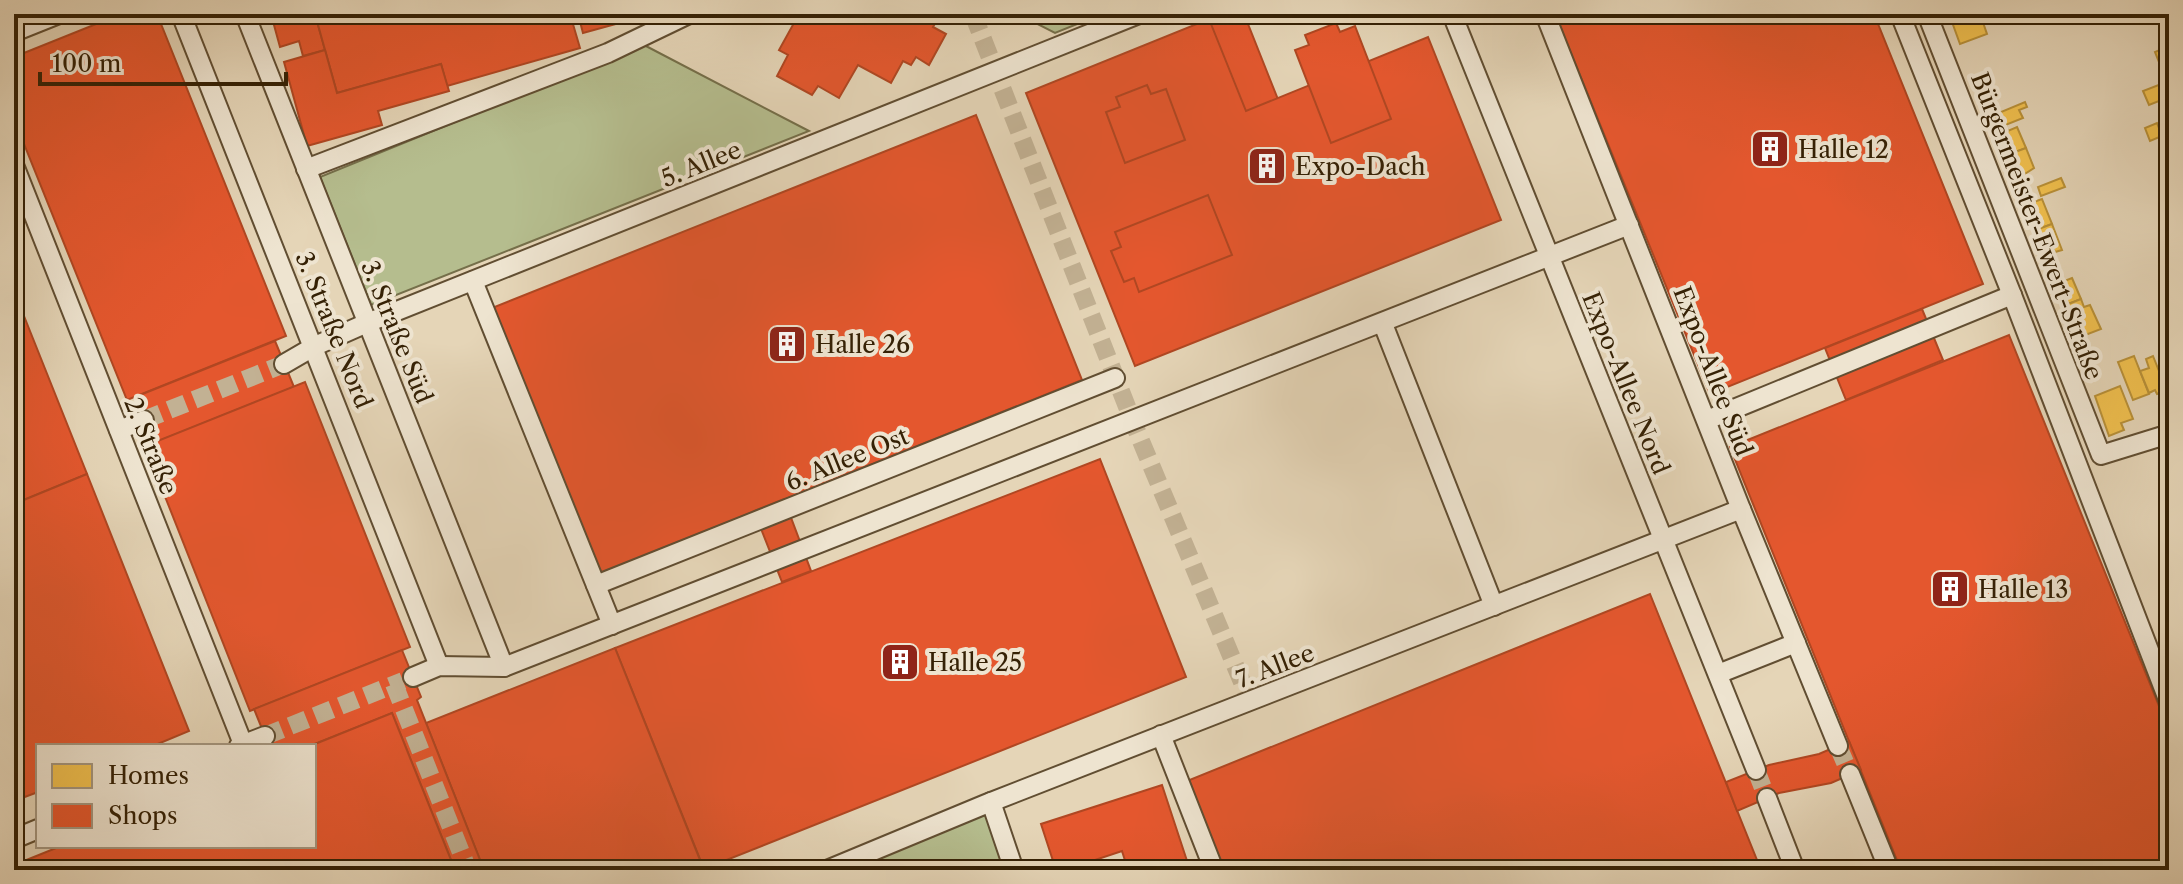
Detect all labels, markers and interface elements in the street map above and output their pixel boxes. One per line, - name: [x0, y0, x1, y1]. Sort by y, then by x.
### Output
- scale bar: [40, 36, 286, 86]
- text: 100 m: [52, 49, 121, 78]
- street label: Bürgermeister-Ewert-Straße: [1965, 68, 2109, 384]
- building icon: Halle 12: [1749, 128, 1791, 170]
- street label: 5. Allee: [657, 135, 745, 193]
- place label: Halle 12: [1798, 135, 1889, 164]
- building icon: Expo-Dach: [1246, 145, 1288, 187]
- place label: Expo-Dach: [1295, 152, 1426, 181]
- street label: 3. Straße Nord: [289, 247, 379, 413]
- street label: 3. Straße Süd: [355, 256, 439, 408]
- street label: Expo-Allee Süd: [1667, 282, 1759, 460]
- street label: Expo-Allee Nord: [1576, 288, 1676, 479]
- building icon: Halle 26: [766, 323, 808, 365]
- place label: Halle 26: [815, 330, 910, 359]
- street label: 2. Straße: [118, 393, 184, 499]
- street label: 6. Allee Ost: [781, 421, 913, 497]
- building icon: Halle 13: [1929, 568, 1971, 610]
- place label: Halle 13: [1978, 575, 2068, 604]
- street label: 7. Allee: [1232, 638, 1318, 694]
- building icon: Halle 25: [879, 641, 921, 683]
- place label: Halle 25: [928, 648, 1022, 677]
- legend: [36, 744, 316, 848]
- text: Homes: [108, 761, 189, 790]
- text: Shops: [108, 801, 177, 830]

